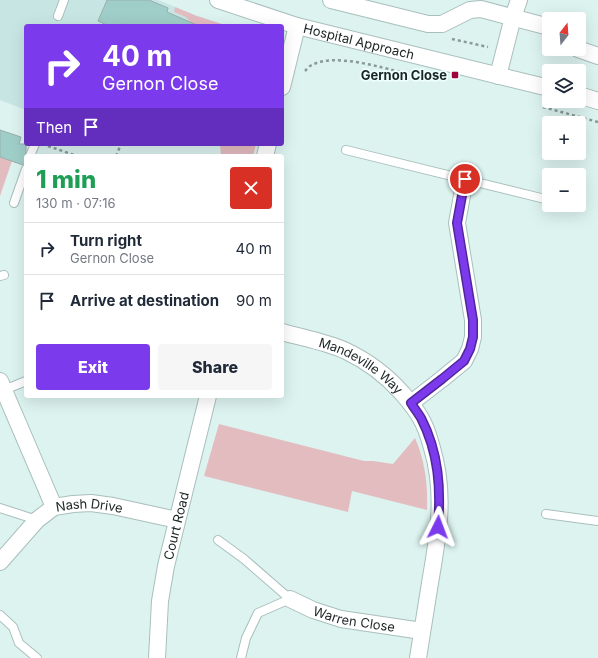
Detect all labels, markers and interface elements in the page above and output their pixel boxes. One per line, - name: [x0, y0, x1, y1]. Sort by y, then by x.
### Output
- north arrow: [542, 12, 586, 56]
- map controls: [542, 12, 586, 212]
- street label: Hospital Approach: [302, 20, 416, 63]
- text: 40 m: [102, 39, 172, 73]
- icon: right: [36, 40, 88, 92]
- button: layers: [542, 64, 586, 108]
- place label: Gernon Close: [361, 67, 447, 83]
- marker: Gernon Close: [450, 70, 460, 80]
- text: Gernon Close: [102, 73, 218, 94]
- icon: arrive: [80, 116, 102, 138]
- button: +: [542, 116, 586, 160]
- text: Then: [36, 118, 72, 137]
- pin: [448, 162, 482, 196]
- text: 1 min: [36, 165, 96, 194]
- button: close: [230, 167, 272, 209]
- icon: arrive: [454, 168, 476, 190]
- button: −: [542, 168, 586, 212]
- text: 130 m · 07:16: [36, 195, 116, 211]
- text: Turn right: [70, 231, 142, 250]
- icon: right: [36, 238, 58, 260]
- text: 40 m: [235, 239, 272, 258]
- text: Gernon Close: [70, 250, 154, 266]
- icon: arrive: [36, 290, 58, 312]
- text: Arrive at destination: [70, 291, 219, 310]
- text: 90 m: [236, 291, 272, 310]
- street label: Mandeville Way: [317, 334, 407, 397]
- button: Exit: [36, 344, 150, 390]
- button: Share: [158, 344, 272, 390]
- street label: Court Road: [160, 490, 192, 561]
- street label: Nash Drive: [55, 495, 124, 516]
- position arrow: [417, 506, 459, 548]
- street label: Warren Close: [311, 603, 396, 635]

